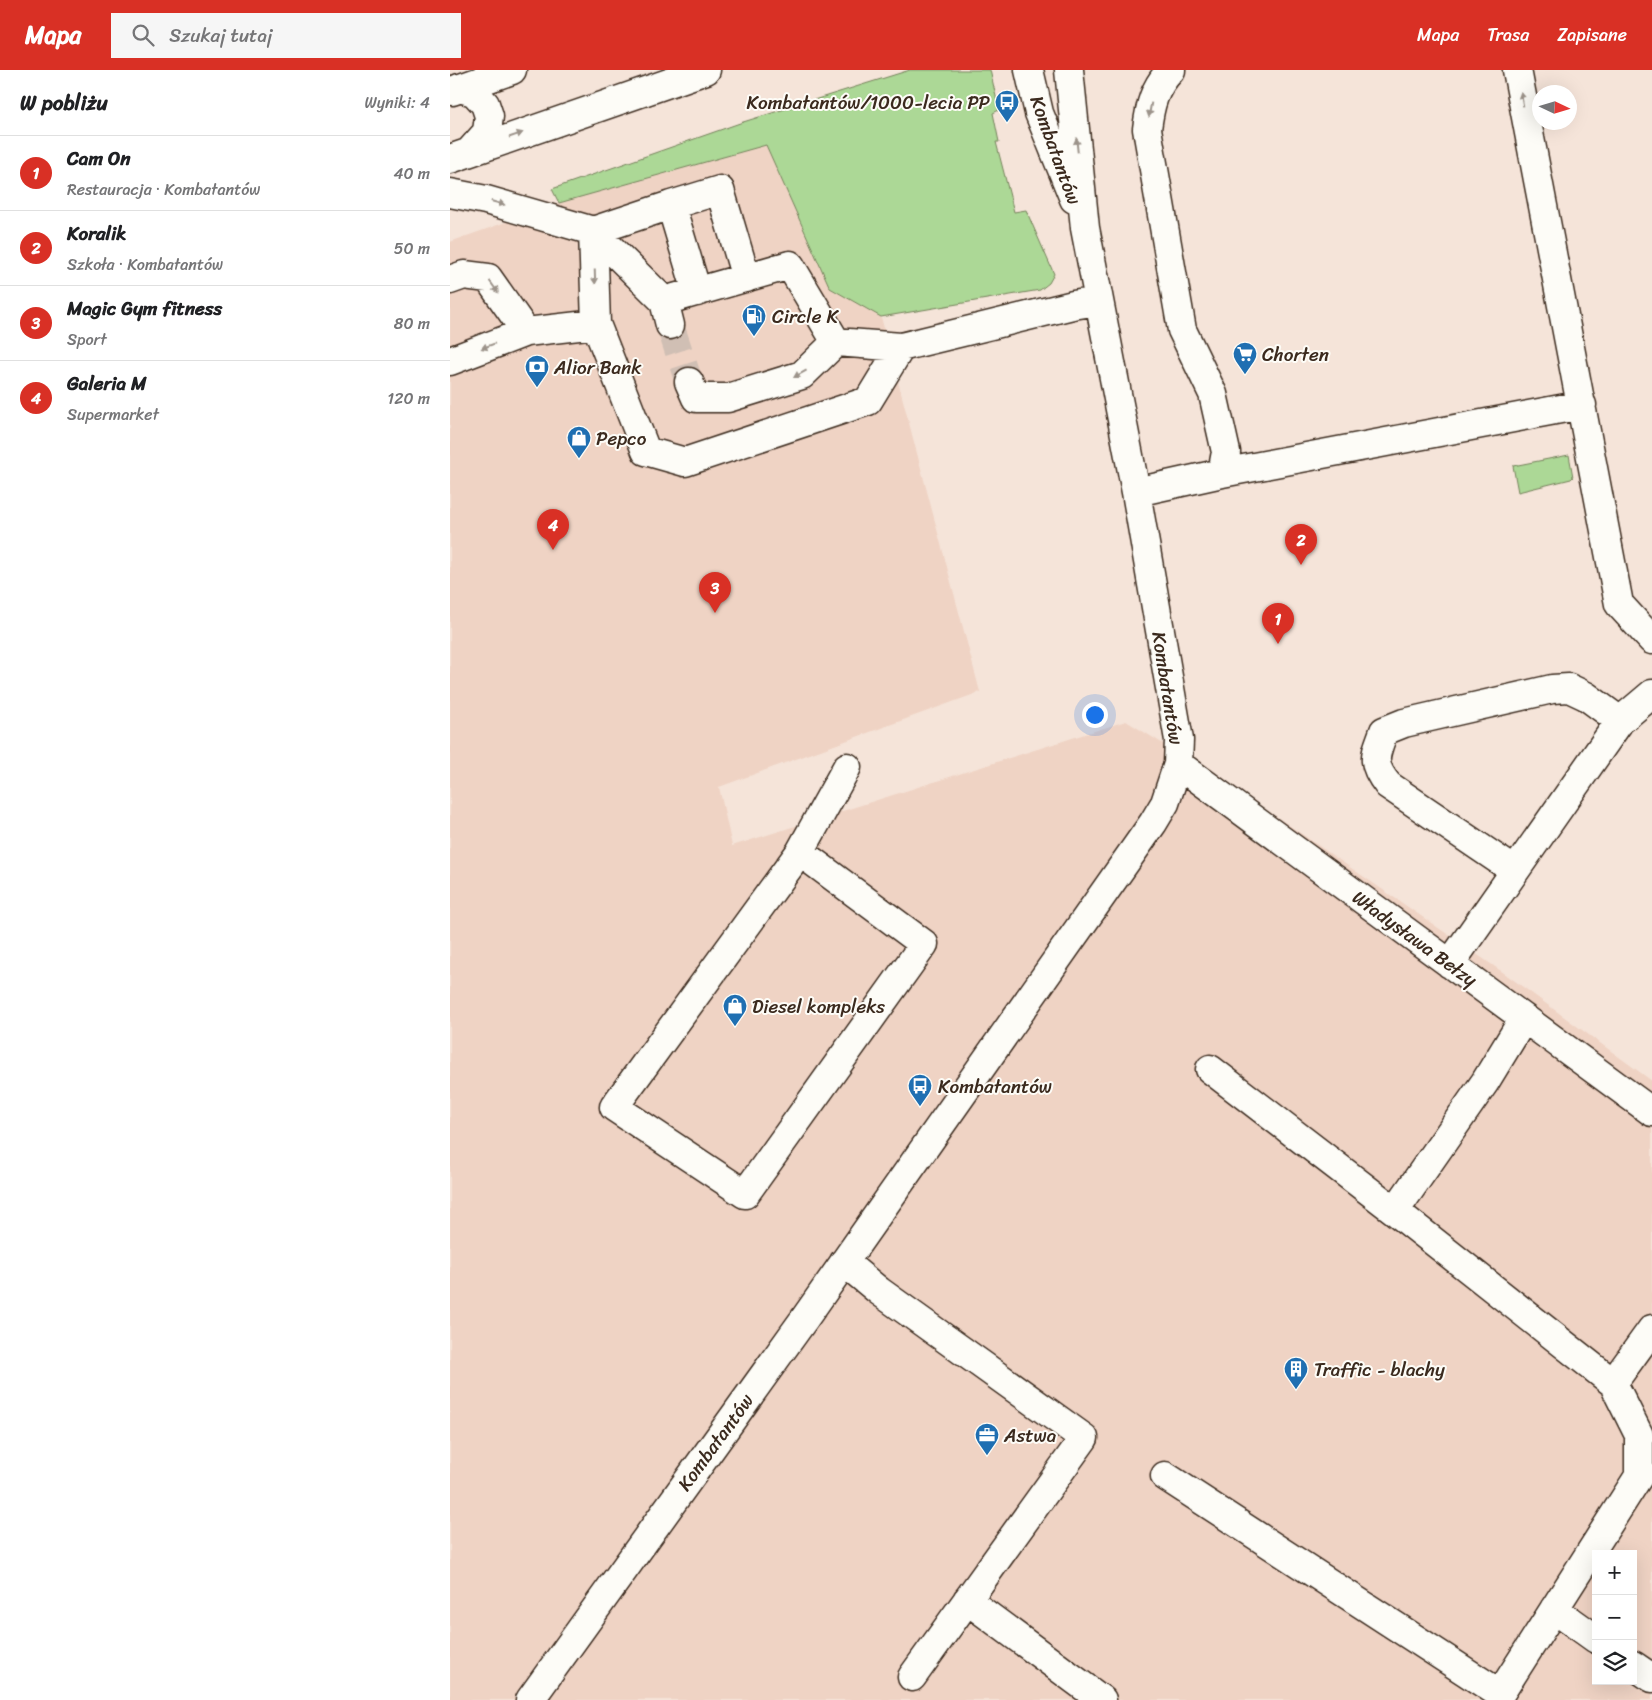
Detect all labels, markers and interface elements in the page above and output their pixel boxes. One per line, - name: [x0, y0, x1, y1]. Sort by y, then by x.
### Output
- search box: [111, 13, 461, 58]
- text: Mapa: [25, 14, 81, 56]
- text: Szukaj tutaj: [169, 19, 273, 52]
- text: Mapa: [1417, 19, 1459, 51]
- text: Trasa: [1487, 19, 1529, 51]
- text: Zapisane: [1557, 19, 1627, 51]
- icon: search: [129, 21, 157, 49]
- text: W pobliżu: [20, 84, 108, 122]
- north arrow: [1532, 85, 1577, 130]
- place label: Kombatantów/1000-lecia PP: [747, 86, 990, 119]
- text: Wyniki: 4: [364, 88, 430, 117]
- bus stop icon: Kombatantów/1000-lecia PP: [994, 89, 1020, 123]
- street label: Kombatantów: [1021, 91, 1091, 209]
- one-way arrow: [1517, 91, 1525, 107]
- one-way arrow: [1146, 102, 1154, 118]
- one-way arrow: [508, 131, 523, 139]
- one-way arrow: [1073, 137, 1081, 153]
- text: Cam On: [67, 142, 130, 175]
- text: 1: [33, 159, 39, 188]
- text: 40 m: [393, 159, 430, 188]
- text: Restauracja · Kombatantów: [67, 175, 260, 204]
- one-way arrow: [490, 200, 505, 208]
- text: Koralik: [67, 217, 126, 250]
- text: 2: [31, 234, 41, 263]
- text: 50 m: [394, 234, 430, 263]
- text: Szkoła · Kombatantów: [67, 250, 223, 279]
- one-way arrow: [591, 270, 599, 286]
- one-way arrow: [488, 280, 499, 293]
- text: Magic Gym fitness: [67, 292, 222, 325]
- place label: Circle K: [772, 300, 839, 333]
- fuel station icon: Circle K: [741, 303, 767, 337]
- text: 3: [32, 309, 40, 338]
- text: 80 m: [394, 309, 430, 338]
- text: Sport: [67, 325, 107, 354]
- place label: Chorten: [1262, 338, 1329, 371]
- supermarket icon: Chorten: [1232, 341, 1258, 375]
- one-way arrow: [481, 343, 495, 351]
- place label: Alior Bank: [553, 351, 642, 384]
- bank icon: Alior Bank: [524, 354, 550, 388]
- text: Galeria M: [67, 367, 147, 400]
- one-way arrow: [792, 370, 807, 378]
- text: 4: [31, 384, 41, 413]
- text: 120 m: [387, 384, 430, 413]
- text: Supermarket: [67, 400, 159, 429]
- place label: Pepco: [596, 422, 647, 455]
- shop icon: Pepco: [566, 425, 592, 459]
- pin: 4: [537, 509, 569, 550]
- pin: 2: [1285, 524, 1317, 565]
- pin: 3: [699, 572, 731, 613]
- pin: 1: [1262, 603, 1294, 644]
- street label: Kombatantów: [1142, 629, 1193, 747]
- your location: [1082, 702, 1108, 728]
- street label: Władysława Bełzy: [1345, 882, 1485, 995]
- place label: Diesel kompleks: [752, 990, 885, 1023]
- shop icon: Diesel kompleks: [722, 993, 748, 1027]
- place label: Kombatantów: [938, 1070, 1052, 1103]
- bus stop icon: Kombatantów: [907, 1073, 933, 1107]
- place label: Traffic - blachy: [1314, 1353, 1445, 1386]
- building icon: Traffic - blachy: [1283, 1356, 1309, 1390]
- street label: Kombatantów: [669, 1386, 762, 1498]
- place label: Astwa: [1003, 1419, 1057, 1452]
- office icon: Astwa: [974, 1422, 1000, 1456]
- map controls: [1592, 1550, 1637, 1685]
- button: +: [1592, 1550, 1637, 1595]
- button: −: [1592, 1595, 1637, 1640]
- button: layers: [1592, 1640, 1637, 1685]

